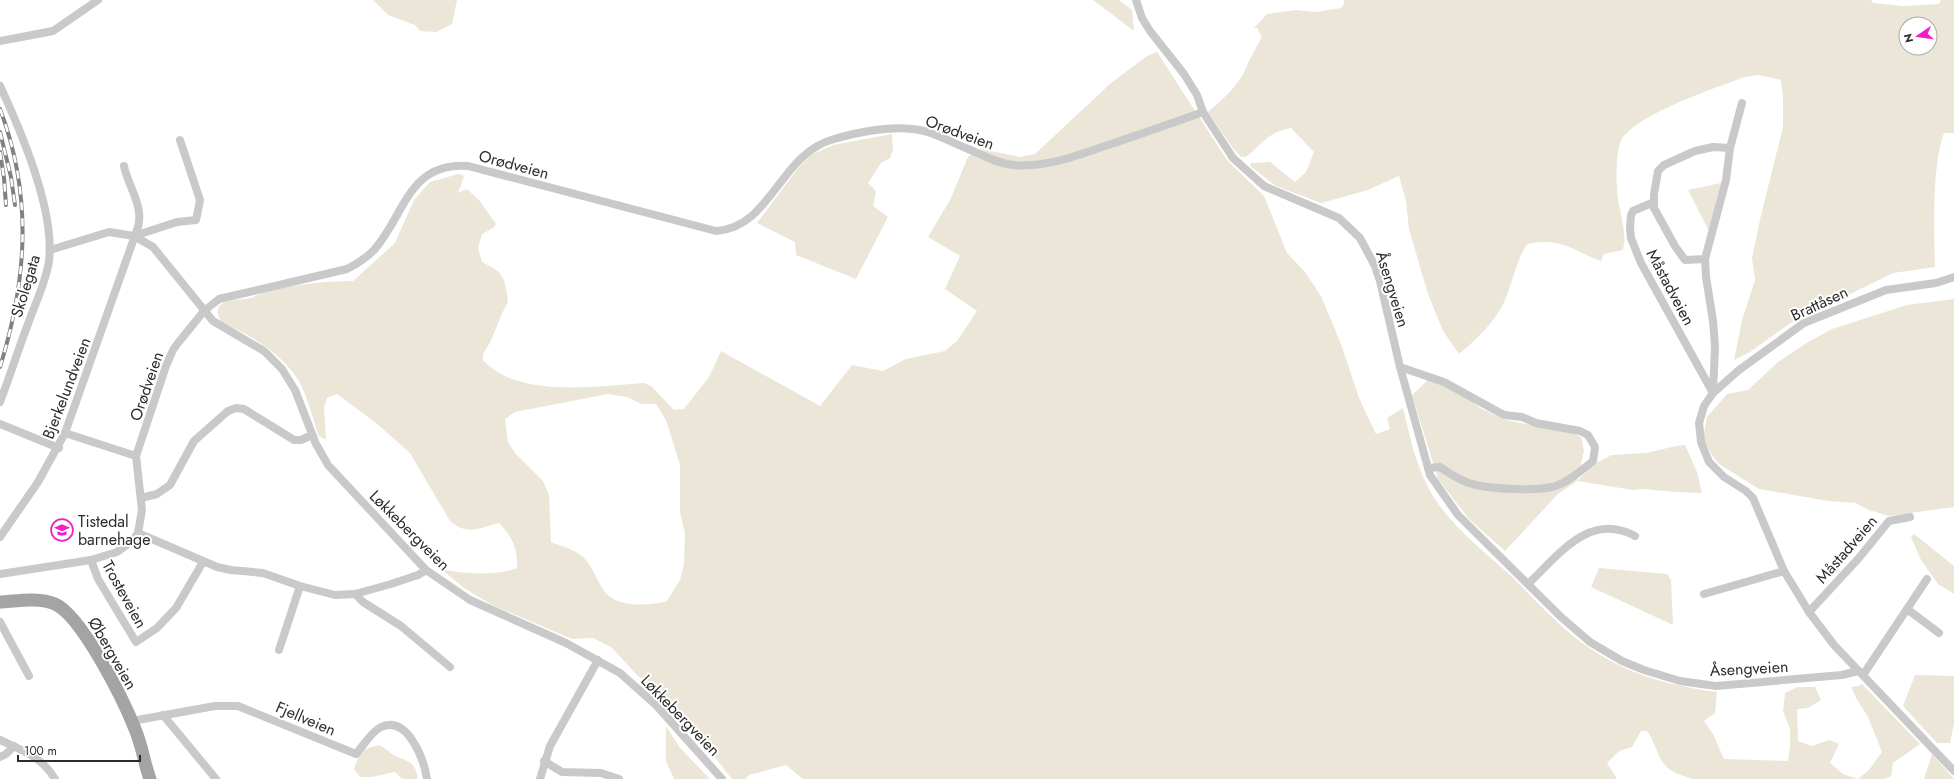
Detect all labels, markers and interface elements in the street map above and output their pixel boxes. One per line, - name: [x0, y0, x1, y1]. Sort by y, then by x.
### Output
- north arrow: [1898, 16, 1938, 56]
- text: N: [1899, 32, 1917, 44]
- street label: Orødveien: [922, 109, 998, 156]
- street label: Orødveien: [476, 144, 552, 185]
- street label: Måstadveien: [1641, 245, 1700, 330]
- street label: Åsengveien: [1370, 248, 1415, 330]
- street label: Skolegata: [5, 252, 46, 320]
- street label: Brattåsen: [1787, 280, 1852, 327]
- street label: Bjerkelundveien: [37, 334, 96, 442]
- street label: Orødveien: [124, 348, 169, 424]
- street label: Løkkebergveien: [364, 485, 455, 576]
- place label: Tistedal barnehage: [78, 510, 150, 551]
- street label: Måstadveien: [1810, 510, 1883, 588]
- school or university icon: Tistedal barnehage: [49, 517, 75, 543]
- street label: Trosteveien: [96, 556, 153, 632]
- street label: Øbergveien: [83, 613, 143, 694]
- street label: Åsengveien: [1709, 655, 1789, 682]
- street label: Løkkebergveien: [636, 669, 726, 761]
- street label: Fjellveien: [272, 695, 340, 741]
- scale bar: [18, 737, 140, 763]
- text: 100 m: [24, 742, 57, 760]

